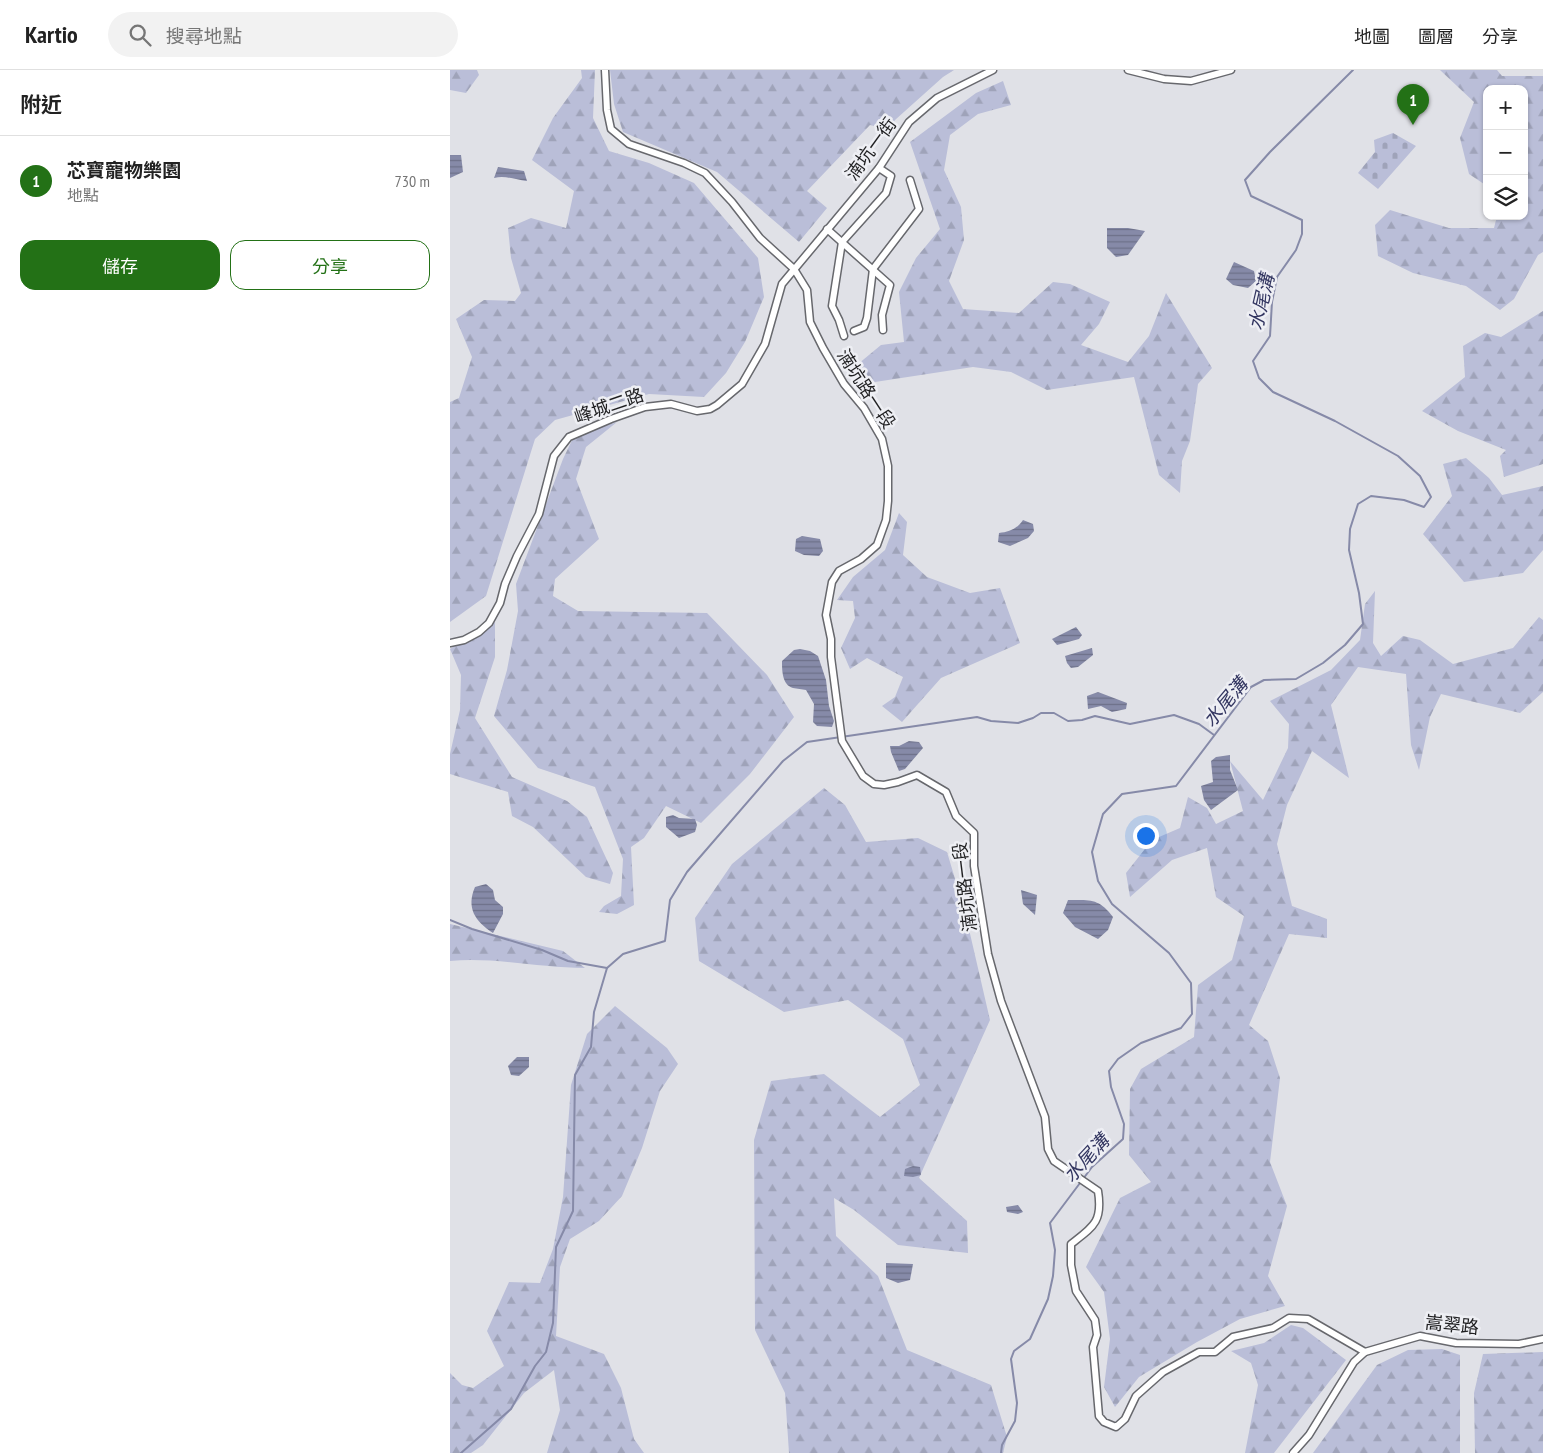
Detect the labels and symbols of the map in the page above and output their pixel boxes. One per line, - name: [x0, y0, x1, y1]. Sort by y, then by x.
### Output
- pin: 1: [1397, 84, 1429, 125]
- street label: 湳坑一街: [840, 113, 901, 185]
- water label: 水尾溝: [1243, 269, 1280, 332]
- street label: 湳坑路一段: [832, 345, 901, 433]
- street label: 峰城二路: [571, 383, 647, 428]
- water label: 水尾溝: [1197, 670, 1254, 732]
- your location: [1133, 823, 1159, 849]
- street label: 湳坑路一段: [948, 841, 981, 933]
- water label: 水尾溝: [1058, 1127, 1116, 1187]
- street label: 嵩翠路: [1424, 1310, 1480, 1339]

